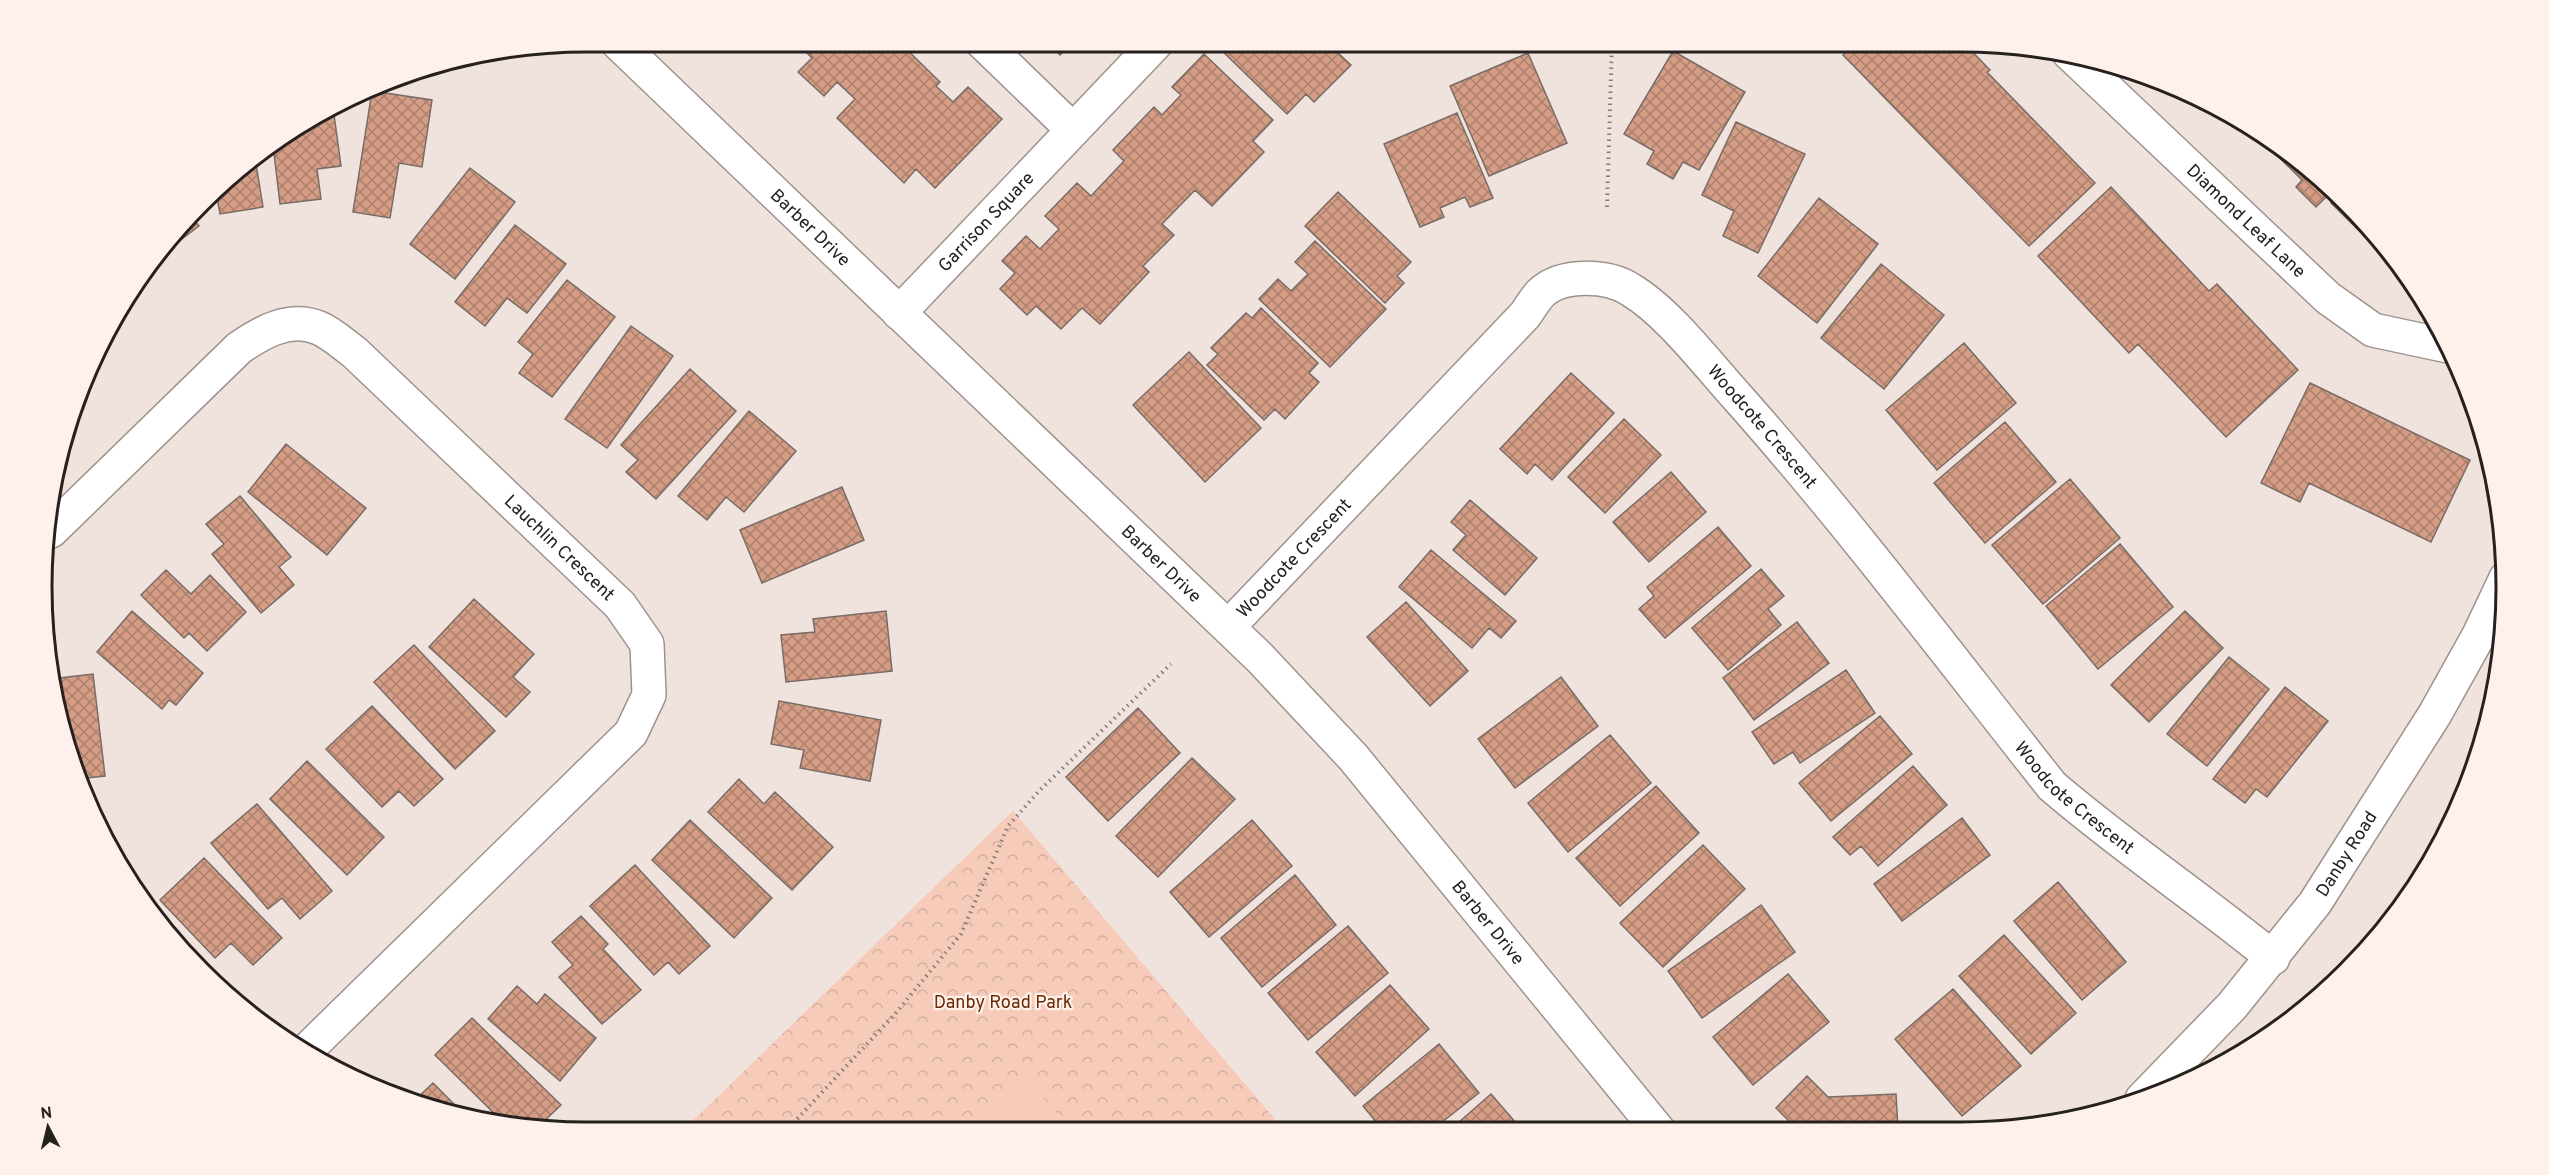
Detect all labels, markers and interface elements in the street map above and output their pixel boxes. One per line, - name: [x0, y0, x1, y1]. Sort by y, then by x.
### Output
- street label: Diamond Leaf Lane: [2181, 160, 2310, 284]
- street label: Garrison Square: [934, 168, 1040, 278]
- street label: Barber Drive: [764, 185, 855, 272]
- street label: Woodcote Crescent: [1701, 361, 1821, 494]
- street label: Lauchlin Crescent: [499, 491, 619, 607]
- street label: Woodcote Crescent: [1232, 494, 1357, 624]
- street label: Barber Drive: [1115, 521, 1206, 609]
- street label: Woodcote Crescent: [2008, 737, 2138, 861]
- street label: Danby Road: [2312, 807, 2383, 902]
- street label: Barber Drive: [1446, 876, 1529, 970]
- park label: Danby Road Park: [934, 992, 1072, 1015]
- north arrow: [18, 1097, 78, 1157]
- text: N: [39, 1103, 53, 1125]

